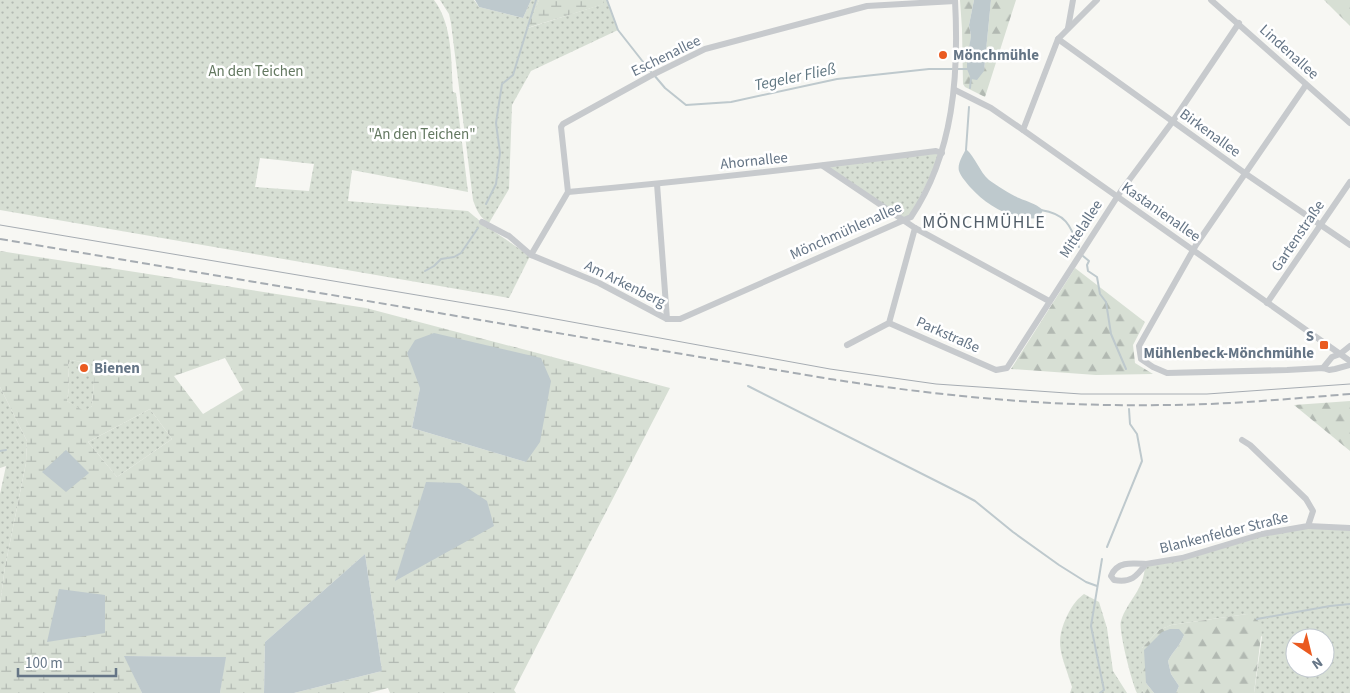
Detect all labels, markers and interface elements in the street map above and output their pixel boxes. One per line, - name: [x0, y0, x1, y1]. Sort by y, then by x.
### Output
- street label: Lindenallee: [1255, 20, 1323, 84]
- street label: Eschenallee: [628, 30, 704, 82]
- place label: Mönchmühle: [953, 45, 1039, 66]
- marker: Mönchmühle: [937, 49, 949, 61]
- water label: Tegeler Fließ: [752, 58, 838, 96]
- park label: An den Teichen: [208, 61, 304, 82]
- street label: Birkenallee: [1175, 104, 1245, 162]
- park label: "An den Teichen": [368, 124, 476, 145]
- street label: Ahornallee: [719, 147, 789, 175]
- street label: Kastanienallee: [1117, 177, 1205, 247]
- street label: Mittelallee: [1054, 196, 1108, 262]
- street label: Gartenstraße: [1266, 196, 1330, 276]
- street label: Mönchmühlenallee: [787, 197, 905, 265]
- district label: MÖNCHMÜHLE: [922, 210, 1046, 235]
- street label: Am Arkenberg: [581, 255, 670, 313]
- street label: Parkstraße: [913, 312, 983, 358]
- place label: S Mühlenbeck-Mönchmühle: [1144, 326, 1314, 364]
- marker: S Mühlenbeck-Mönchmühle: [1318, 339, 1330, 351]
- place label: Bienen: [94, 358, 140, 379]
- marker: Bienen: [78, 362, 90, 374]
- street label: Blankenfelder Straße: [1157, 507, 1291, 559]
- north arrow: [1285, 628, 1335, 678]
- scale bar: [18, 646, 115, 678]
- text: N: [1307, 652, 1326, 674]
- text: 100 m: [25, 653, 63, 674]

